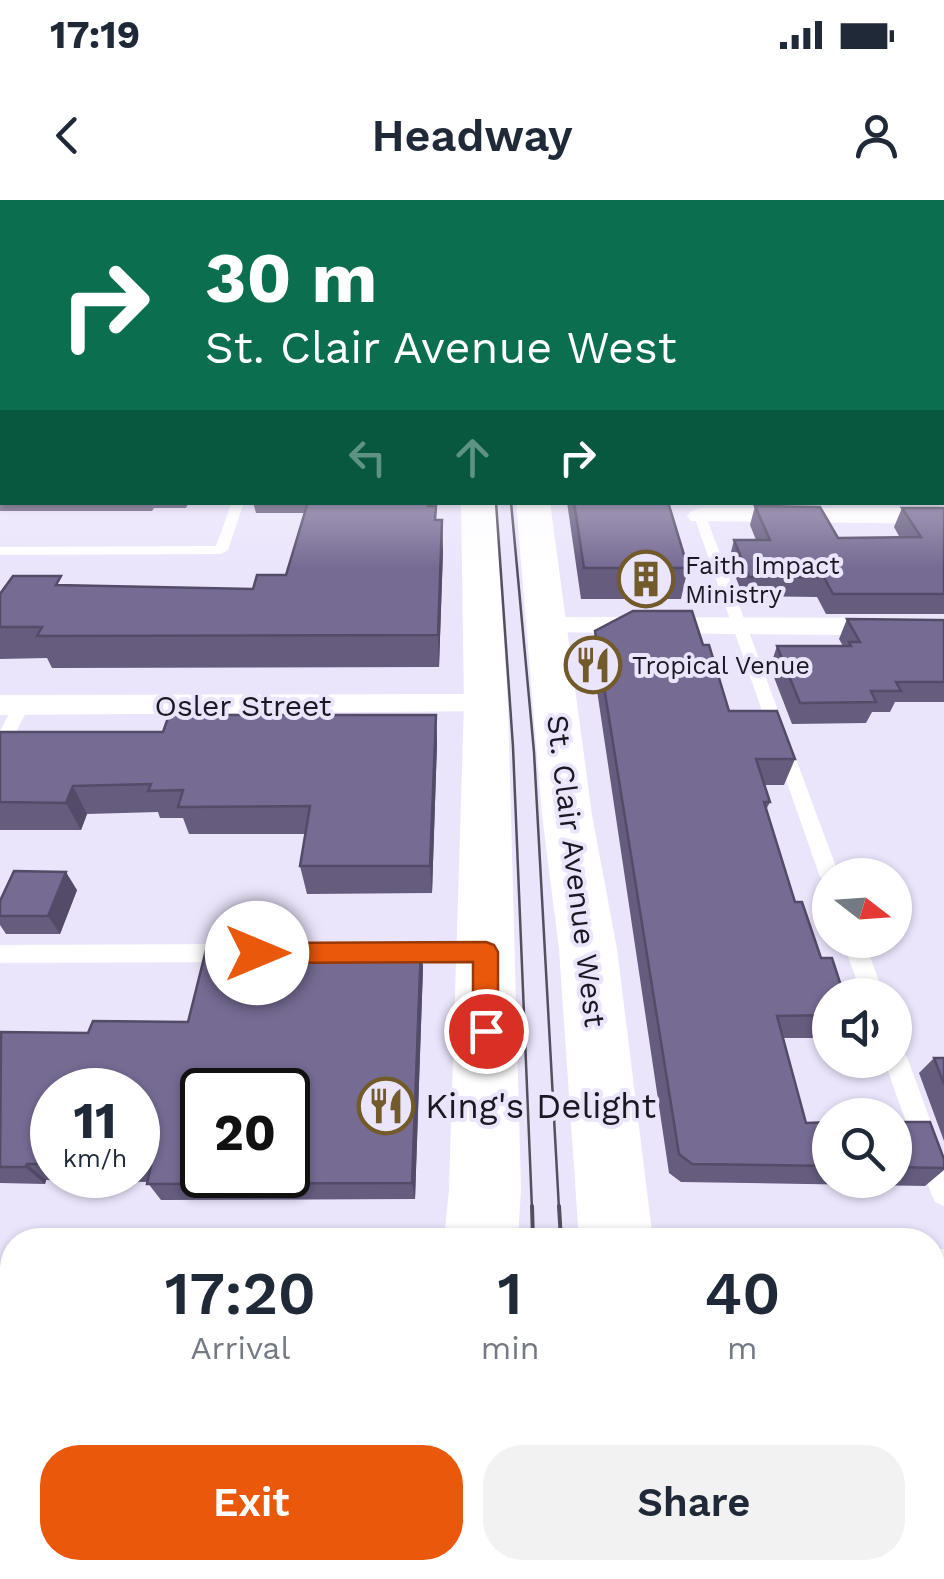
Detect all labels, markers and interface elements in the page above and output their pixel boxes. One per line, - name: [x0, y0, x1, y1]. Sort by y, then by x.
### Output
- text: 17:19: [50, 13, 140, 57]
- icon: back: [40, 108, 95, 163]
- icon: person: [849, 108, 904, 163]
- text: Headway: [371, 109, 573, 162]
- text: 30 m: [205, 237, 377, 319]
- icon: right: [40, 240, 170, 370]
- text: St. Clair Avenue West: [205, 321, 677, 374]
- icon: left: [340, 430, 395, 485]
- icon: ahead: [445, 430, 500, 485]
- icon: right: [550, 430, 605, 485]
- building icon: Faith Impact Ministry: [616, 549, 676, 609]
- place label: Faith Impact Ministry: [685, 551, 840, 609]
- restaurant icon: Tropical Venue: [563, 635, 623, 695]
- place label: Tropical Venue: [632, 651, 810, 680]
- street label: Osler Street: [155, 688, 332, 723]
- street label: St. Clair Avenue West: [540, 713, 613, 1030]
- north arrow: [812, 858, 912, 958]
- map controls: [812, 858, 912, 1198]
- position arrow: [205, 901, 309, 1005]
- button: sound: [812, 978, 912, 1078]
- pin: [444, 989, 529, 1074]
- icon: arrive: [459, 1004, 514, 1059]
- speed limit sign: 20: [180, 1068, 310, 1198]
- restaurant icon: King's Delight: [356, 1076, 416, 1136]
- place label: King's Delight: [425, 1085, 657, 1127]
- text: 11: [73, 1091, 117, 1150]
- button: search: [812, 1098, 912, 1198]
- text: km/h: [63, 1144, 127, 1173]
- text: 17:20: [165, 1258, 316, 1329]
- text: 1: [498, 1258, 523, 1329]
- text: 40: [704, 1258, 780, 1329]
- text: Arrival: [190, 1329, 290, 1367]
- text: min: [481, 1329, 540, 1367]
- text: m: [727, 1329, 757, 1367]
- button: Exit: [40, 1445, 463, 1560]
- button: Share: [483, 1445, 905, 1560]

